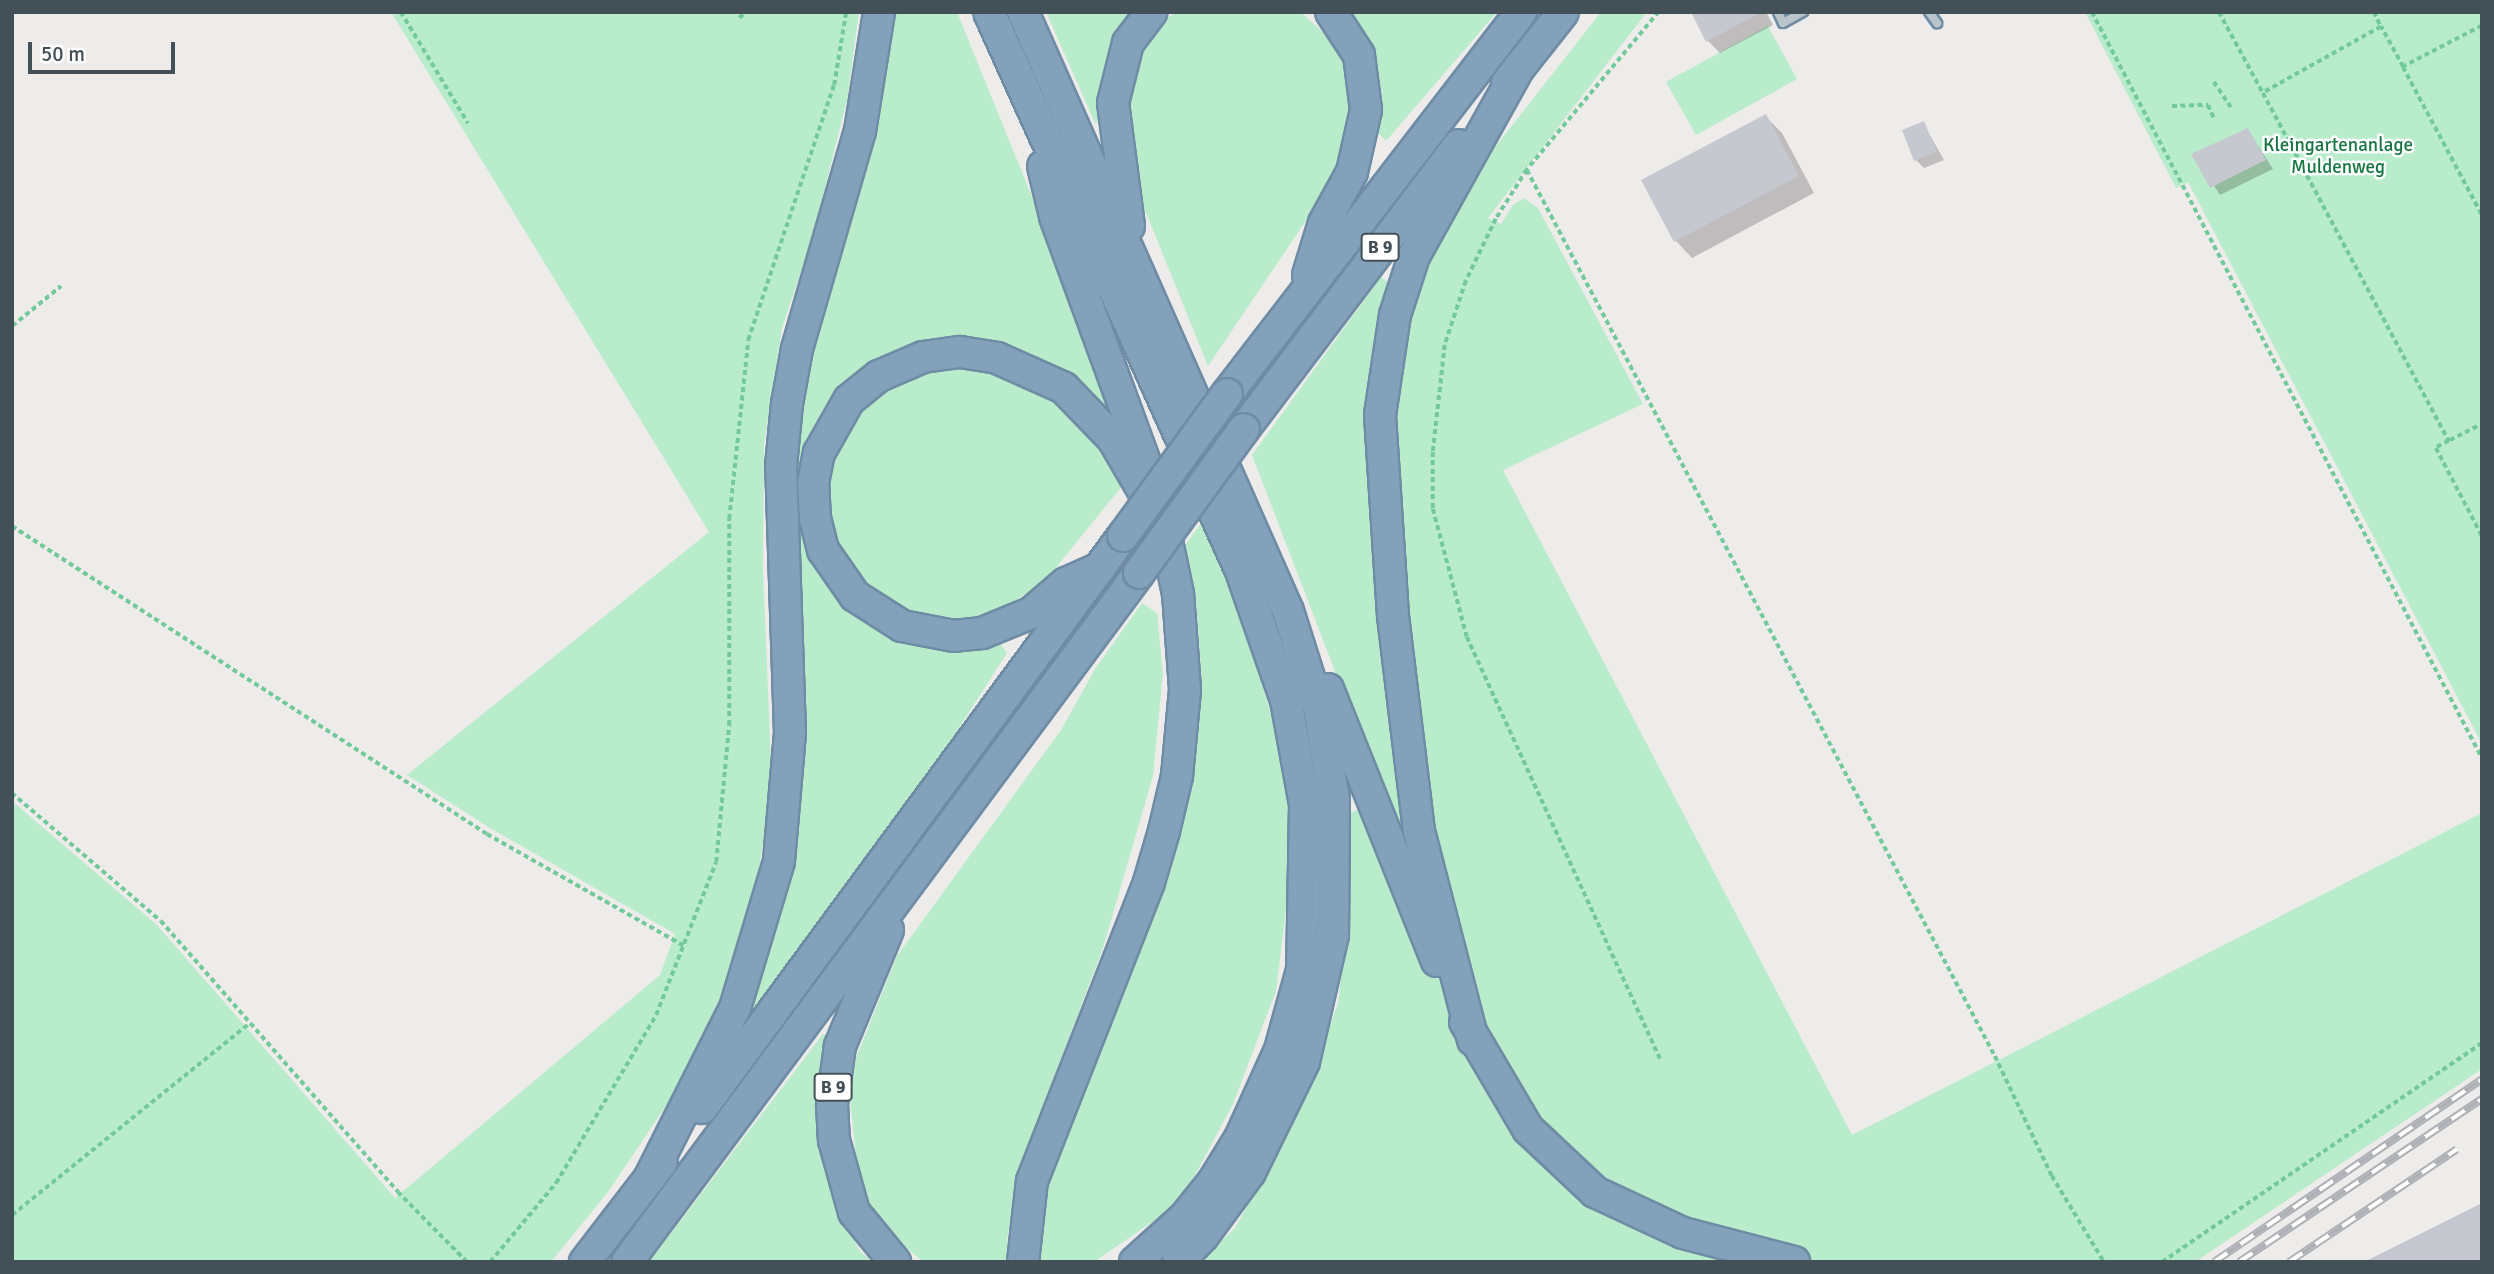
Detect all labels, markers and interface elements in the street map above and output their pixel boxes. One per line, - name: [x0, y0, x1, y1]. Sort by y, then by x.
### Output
- scale bar: [32, 28, 178, 72]
- text: 50 m: [41, 41, 85, 67]
- park label: Kleingartenanlage Muldenweg: [2263, 135, 2413, 179]
- road number: B 9: [1359, 232, 1401, 262]
- road number: B 9: [812, 1072, 854, 1102]

